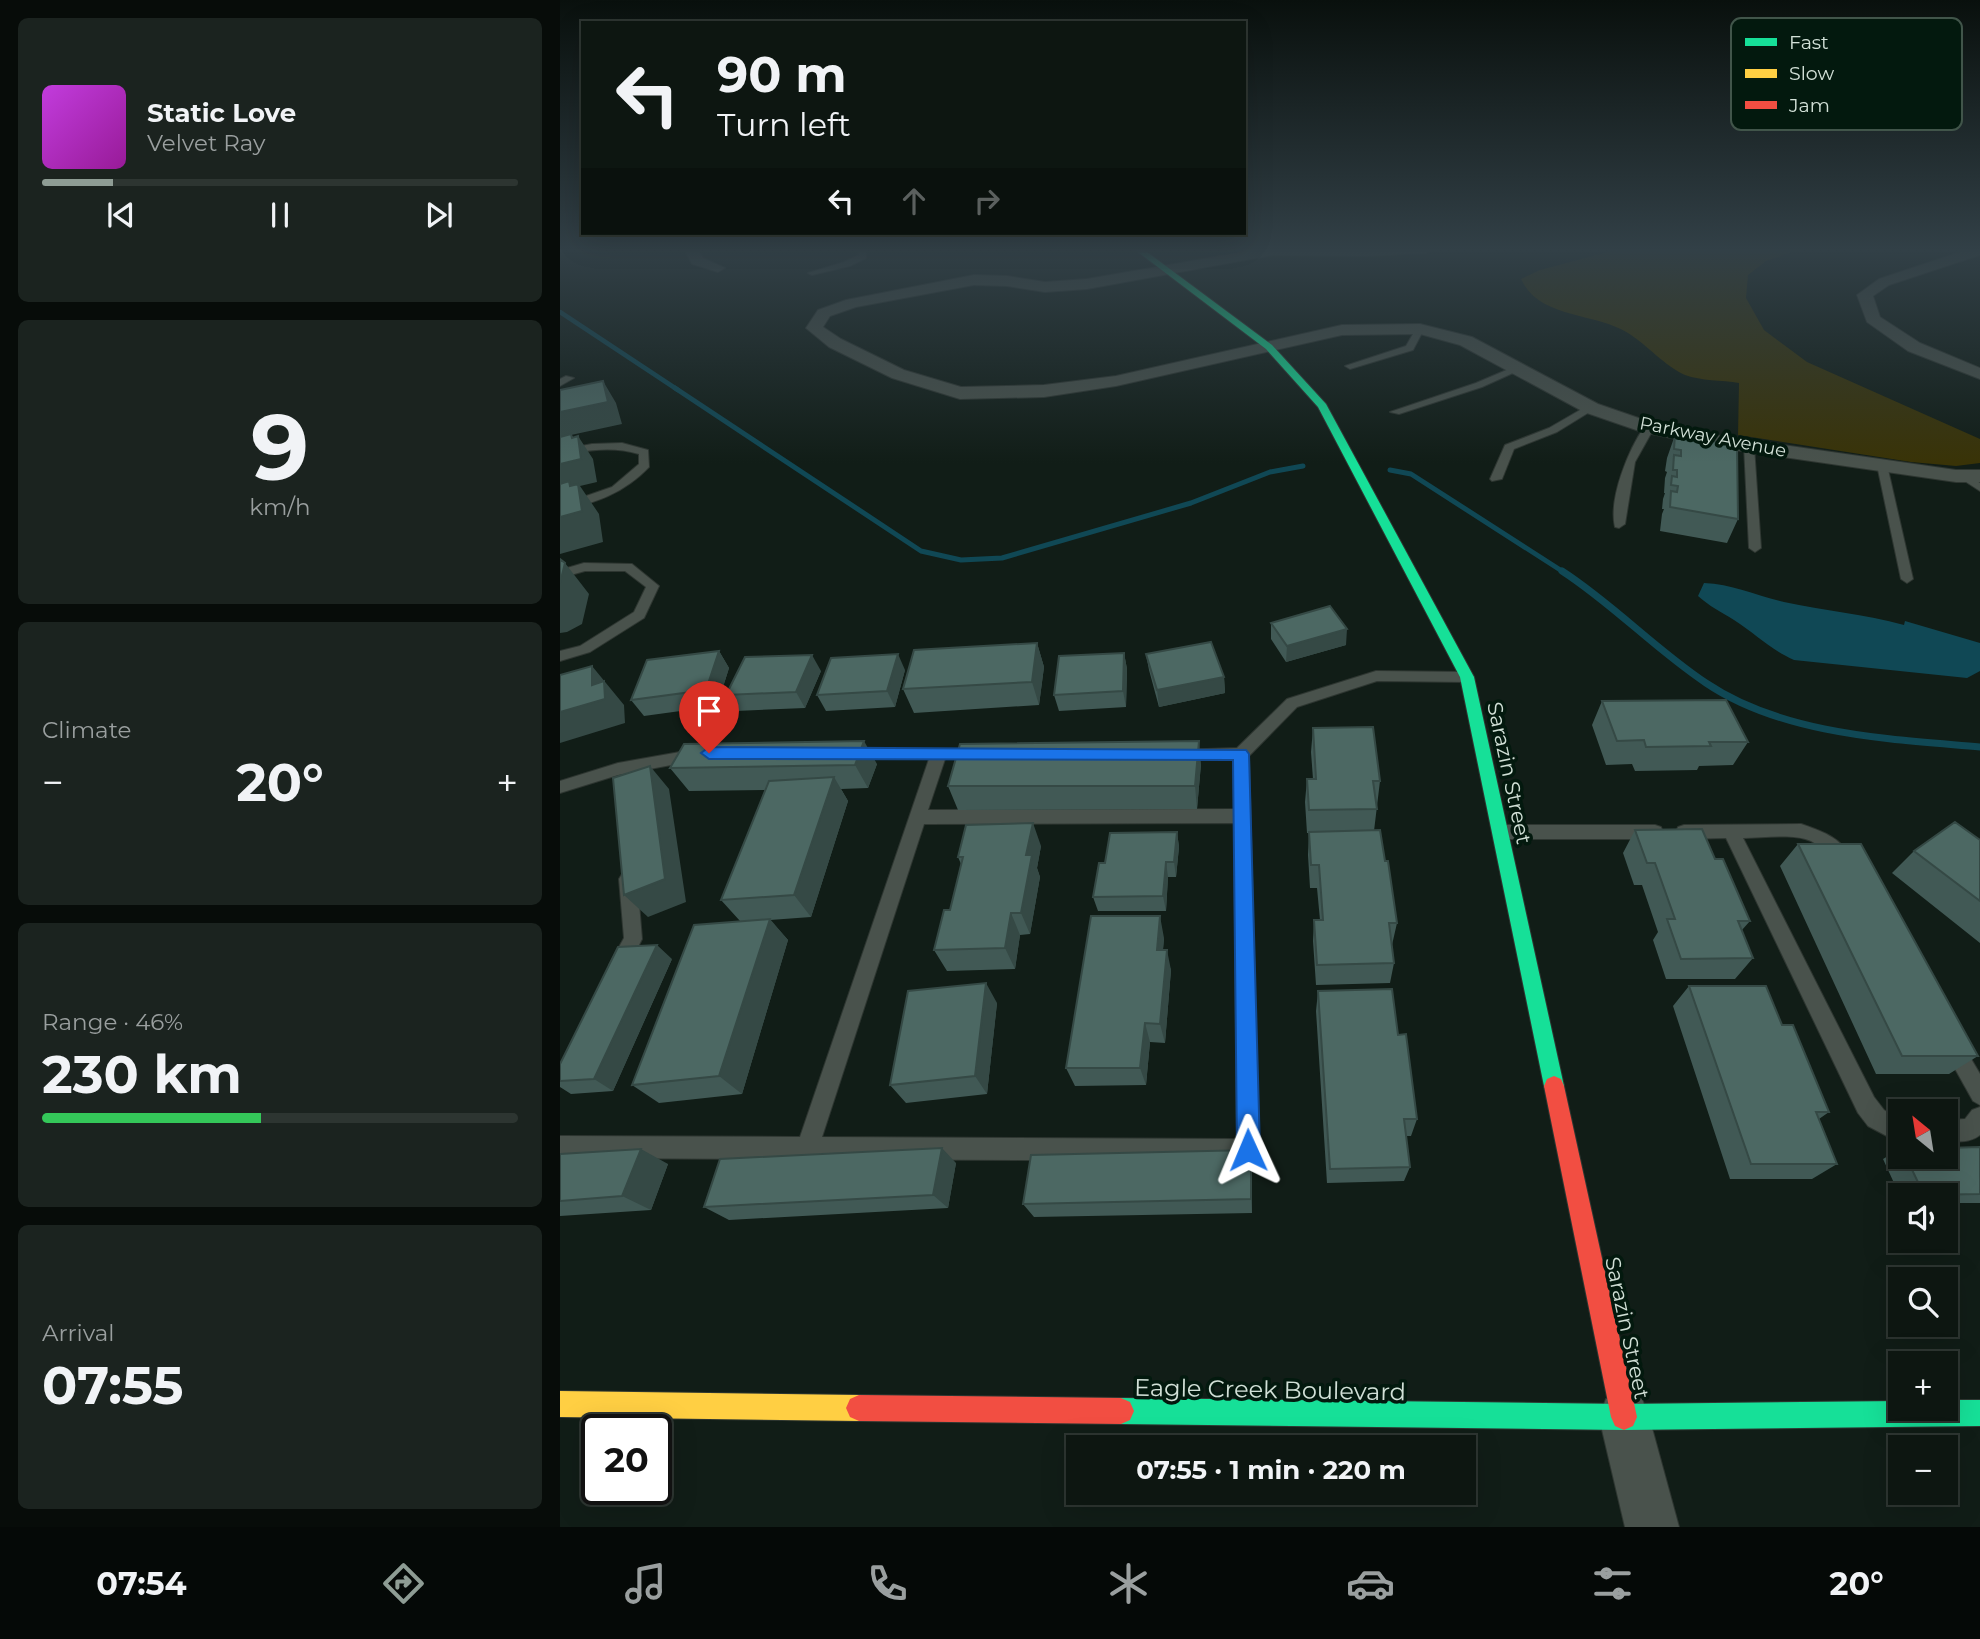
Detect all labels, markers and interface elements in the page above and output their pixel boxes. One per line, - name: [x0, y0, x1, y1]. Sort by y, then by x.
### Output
- legend: [1731, 18, 1962, 130]
- text: Fast: [1789, 31, 1829, 54]
- text: 90 m: [717, 45, 847, 104]
- icon: left: [602, 49, 693, 140]
- text: Slow: [1789, 62, 1834, 85]
- text: Jam: [1788, 94, 1830, 117]
- text: Static Love: [147, 97, 296, 129]
- text: Turn left: [717, 105, 851, 144]
- text: Velvet Ray: [147, 129, 265, 157]
- icon: left: [822, 182, 860, 220]
- icon: ahead: [895, 182, 933, 220]
- icon: right: [968, 182, 1006, 220]
- icon: previous: [102, 196, 140, 234]
- icon: pause: [261, 196, 299, 234]
- icon: next: [420, 196, 458, 234]
- text: 9: [251, 392, 309, 503]
- street label: Parkway Avenue: [1638, 412, 1788, 462]
- text: km/h: [249, 493, 311, 521]
- pin: [679, 681, 739, 753]
- icon: arrive: [690, 692, 728, 730]
- street label: Sarazin Street: [1482, 699, 1537, 846]
- text: Climate: [42, 716, 131, 744]
- text: 20°: [236, 751, 324, 814]
- text: −: [42, 759, 64, 806]
- text: +: [496, 759, 518, 806]
- text: Range · 46%: [42, 1008, 183, 1036]
- text: 230 km: [42, 1043, 242, 1106]
- north arrow: [1888, 1099, 1958, 1169]
- map controls: [1888, 1099, 1958, 1505]
- position arrow: [1211, 1113, 1285, 1187]
- button: sound: [1888, 1183, 1958, 1253]
- street label: Sarazin Street: [1600, 1254, 1655, 1401]
- button: search: [1888, 1267, 1958, 1337]
- text: Arrival: [42, 1319, 115, 1347]
- button: +: [1888, 1351, 1958, 1421]
- text: 07:55: [42, 1354, 184, 1417]
- street label: Eagle Creek Boulevard: [1134, 1373, 1406, 1406]
- speed limit sign: 20: [581, 1414, 672, 1505]
- button: −: [1888, 1435, 1958, 1505]
- text: 07:55 · 1 min · 220 m: [1136, 1454, 1406, 1486]
- icon: directions: [379, 1559, 428, 1608]
- icon: music: [621, 1559, 670, 1608]
- icon: phone: [863, 1559, 912, 1608]
- icon: climate: [1104, 1559, 1153, 1608]
- icon: car: [1346, 1559, 1395, 1608]
- icon: filters: [1588, 1559, 1637, 1608]
- text: 07:54: [96, 1564, 187, 1603]
- text: 20°: [1830, 1564, 1884, 1603]

